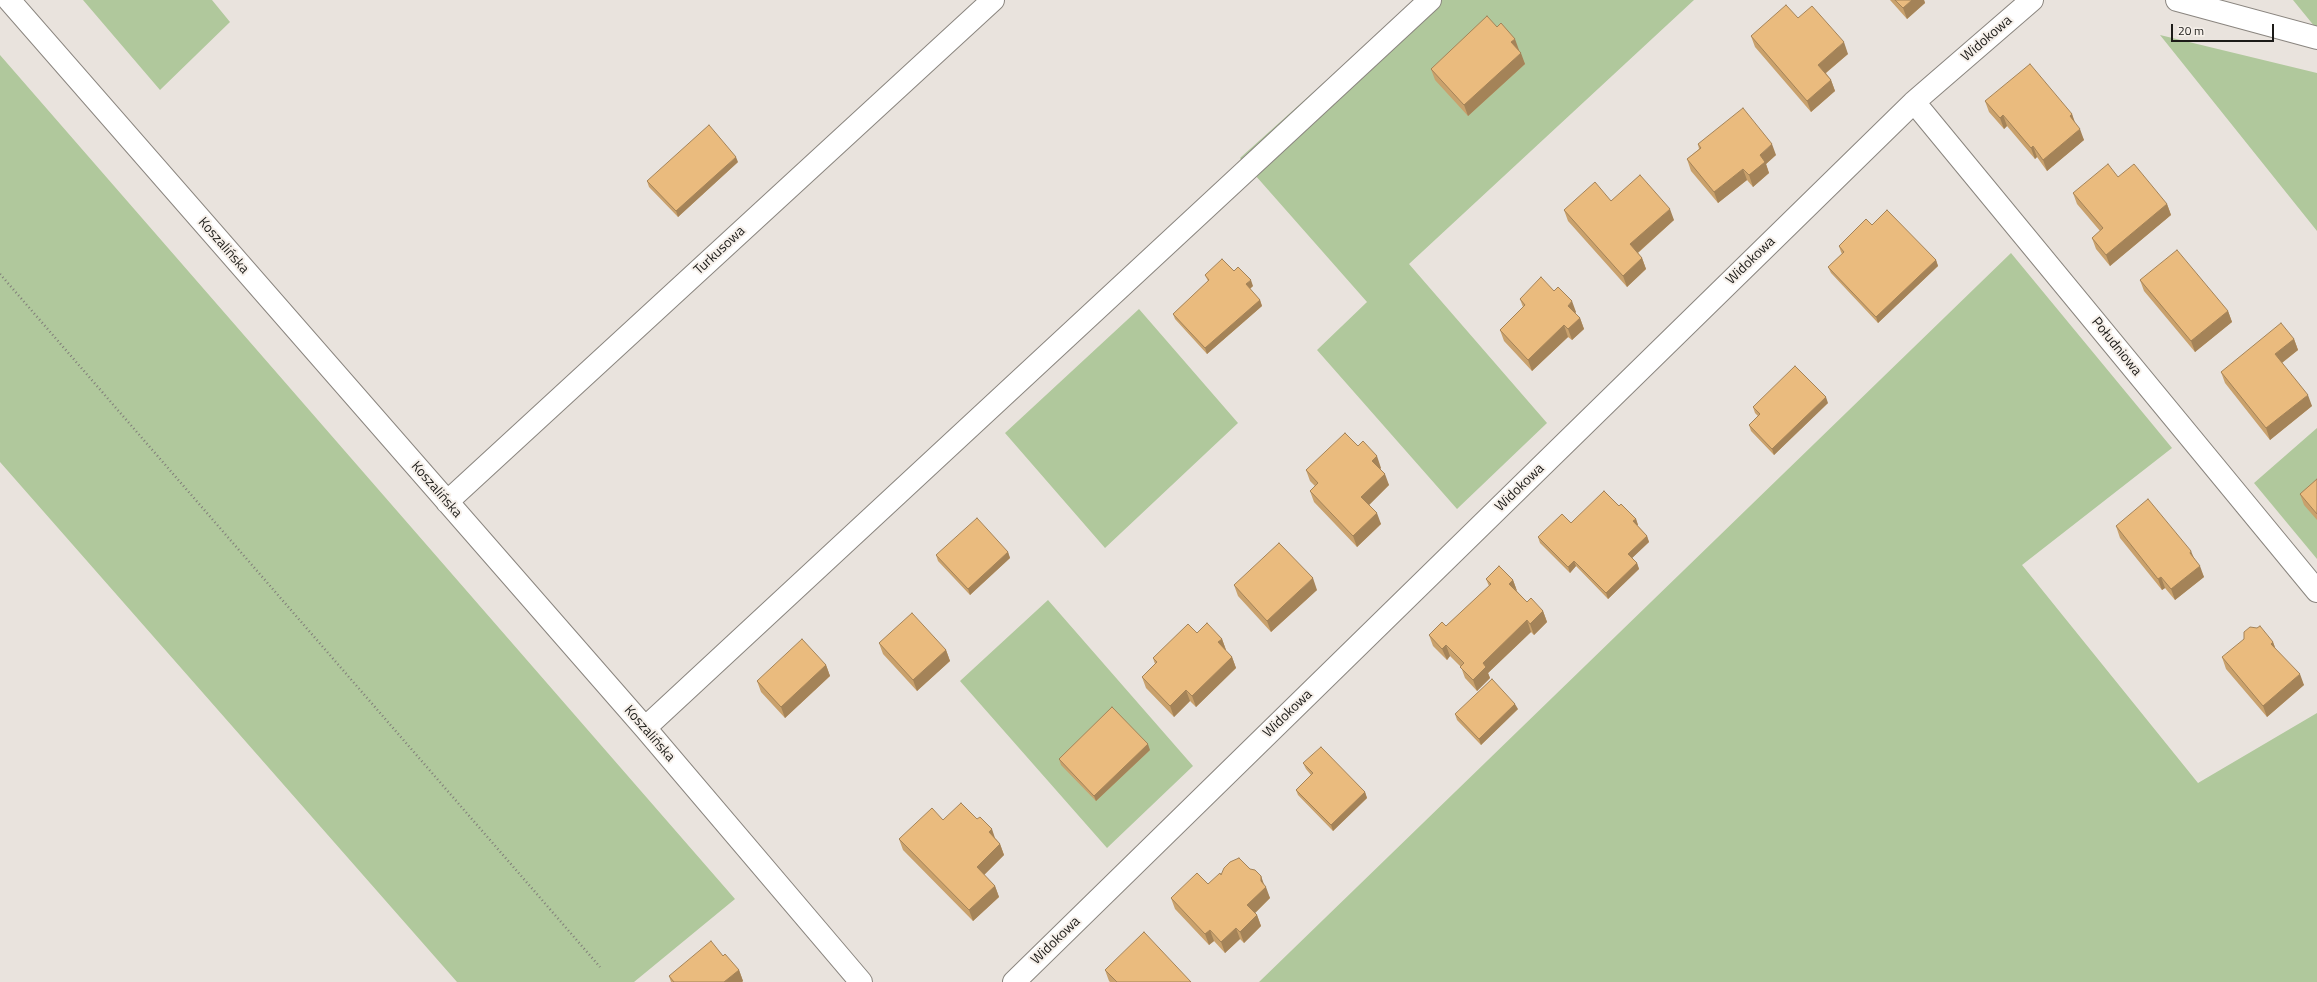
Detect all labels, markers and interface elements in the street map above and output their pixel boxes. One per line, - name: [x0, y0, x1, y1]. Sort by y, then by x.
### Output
- street label: Widokowa: [1958, 12, 2016, 66]
- scale bar: [2173, 16, 2276, 42]
- text: 20 m: [2178, 21, 2204, 40]
- street label: Koszalińska: [194, 214, 252, 278]
- street label: Turkusowa: [691, 223, 749, 279]
- street label: Widokowa: [1723, 234, 1779, 288]
- street label: Południowa: [2087, 314, 2145, 380]
- street label: Koszalińska: [407, 458, 465, 522]
- street label: Widokowa: [1492, 461, 1548, 515]
- street label: Widokowa: [1260, 687, 1316, 741]
- street label: Koszalińska: [620, 702, 678, 766]
- street label: Widokowa: [1028, 914, 1084, 968]

